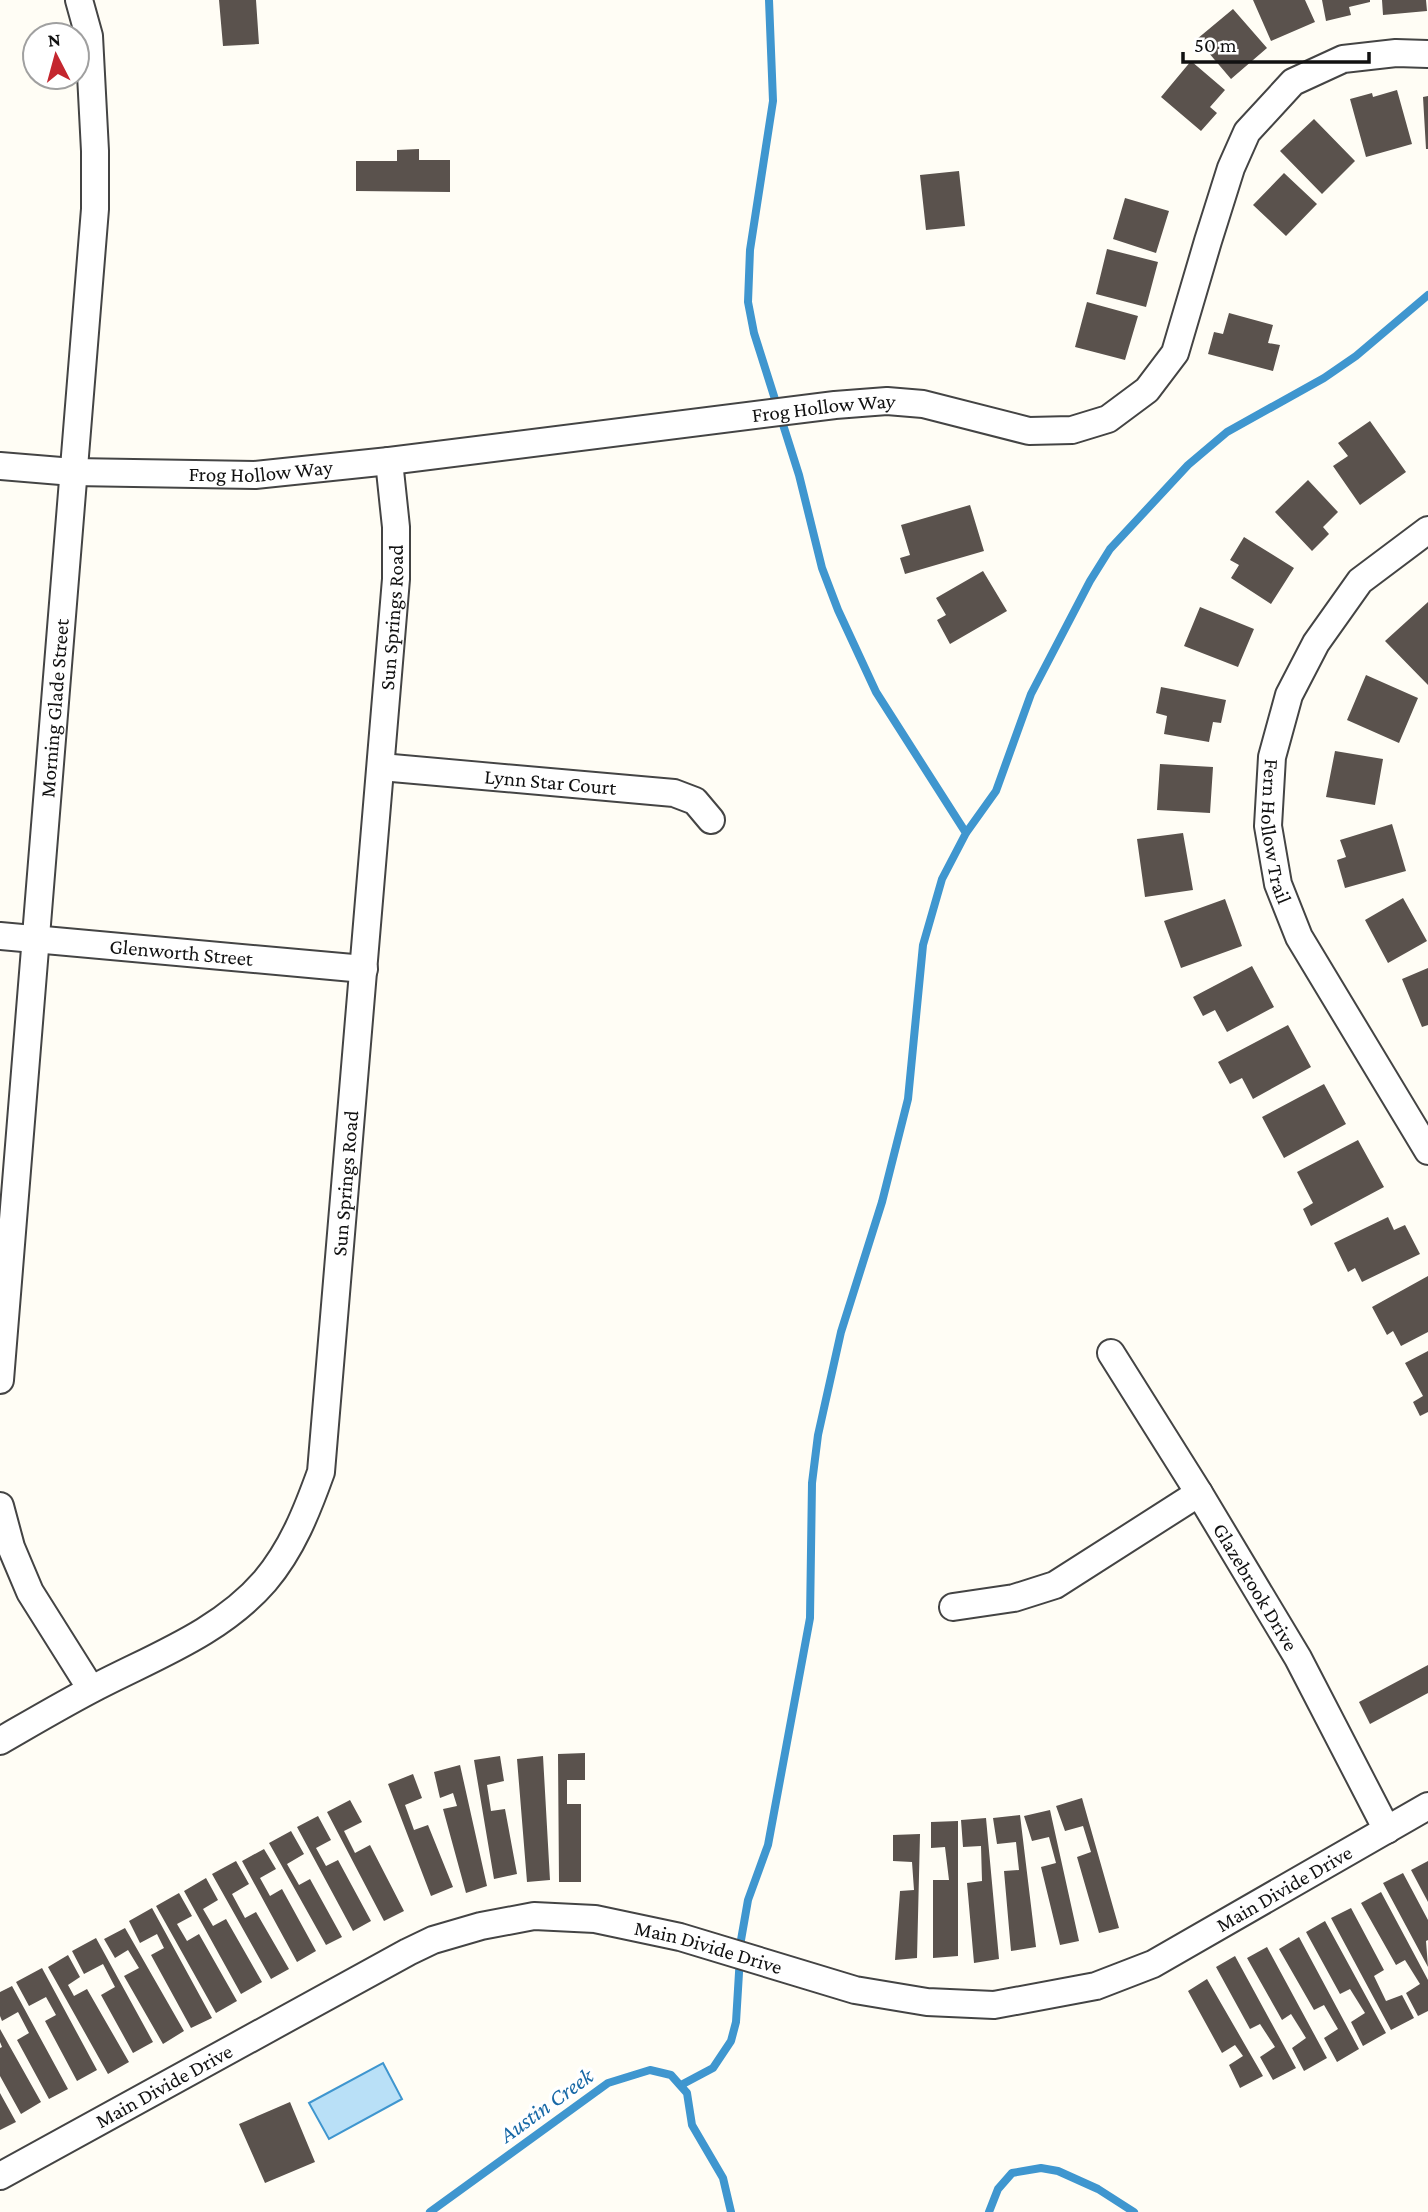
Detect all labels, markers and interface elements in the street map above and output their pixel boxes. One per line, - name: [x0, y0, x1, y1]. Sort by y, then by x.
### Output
- north arrow: [21, 21, 91, 91]
- scale bar: [1183, 21, 1368, 65]
- text: N: [47, 28, 62, 51]
- text: 50 m: [1194, 33, 1237, 57]
- street label: Frog Hollow Way: [750, 389, 897, 427]
- street label: Frog Hollow Way: [188, 455, 334, 487]
- street label: Sun Springs Road: [375, 544, 408, 691]
- street label: Morning Glade Street: [35, 617, 74, 799]
- street label: Fern Hollow Trail: [1256, 758, 1297, 907]
- street label: Lynn Star Court: [483, 764, 618, 800]
- street label: Glenworth Street: [109, 934, 255, 971]
- street label: Sun Springs Road: [327, 1109, 363, 1257]
- street label: Glazebrook Drive: [1208, 1519, 1303, 1655]
- street label: Main Divide Drive: [1212, 1840, 1356, 1937]
- street label: Main Divide Drive: [632, 1916, 785, 1979]
- street label: Main Divide Drive: [91, 2039, 237, 2133]
- water label: Austin Creek: [493, 2062, 599, 2148]

